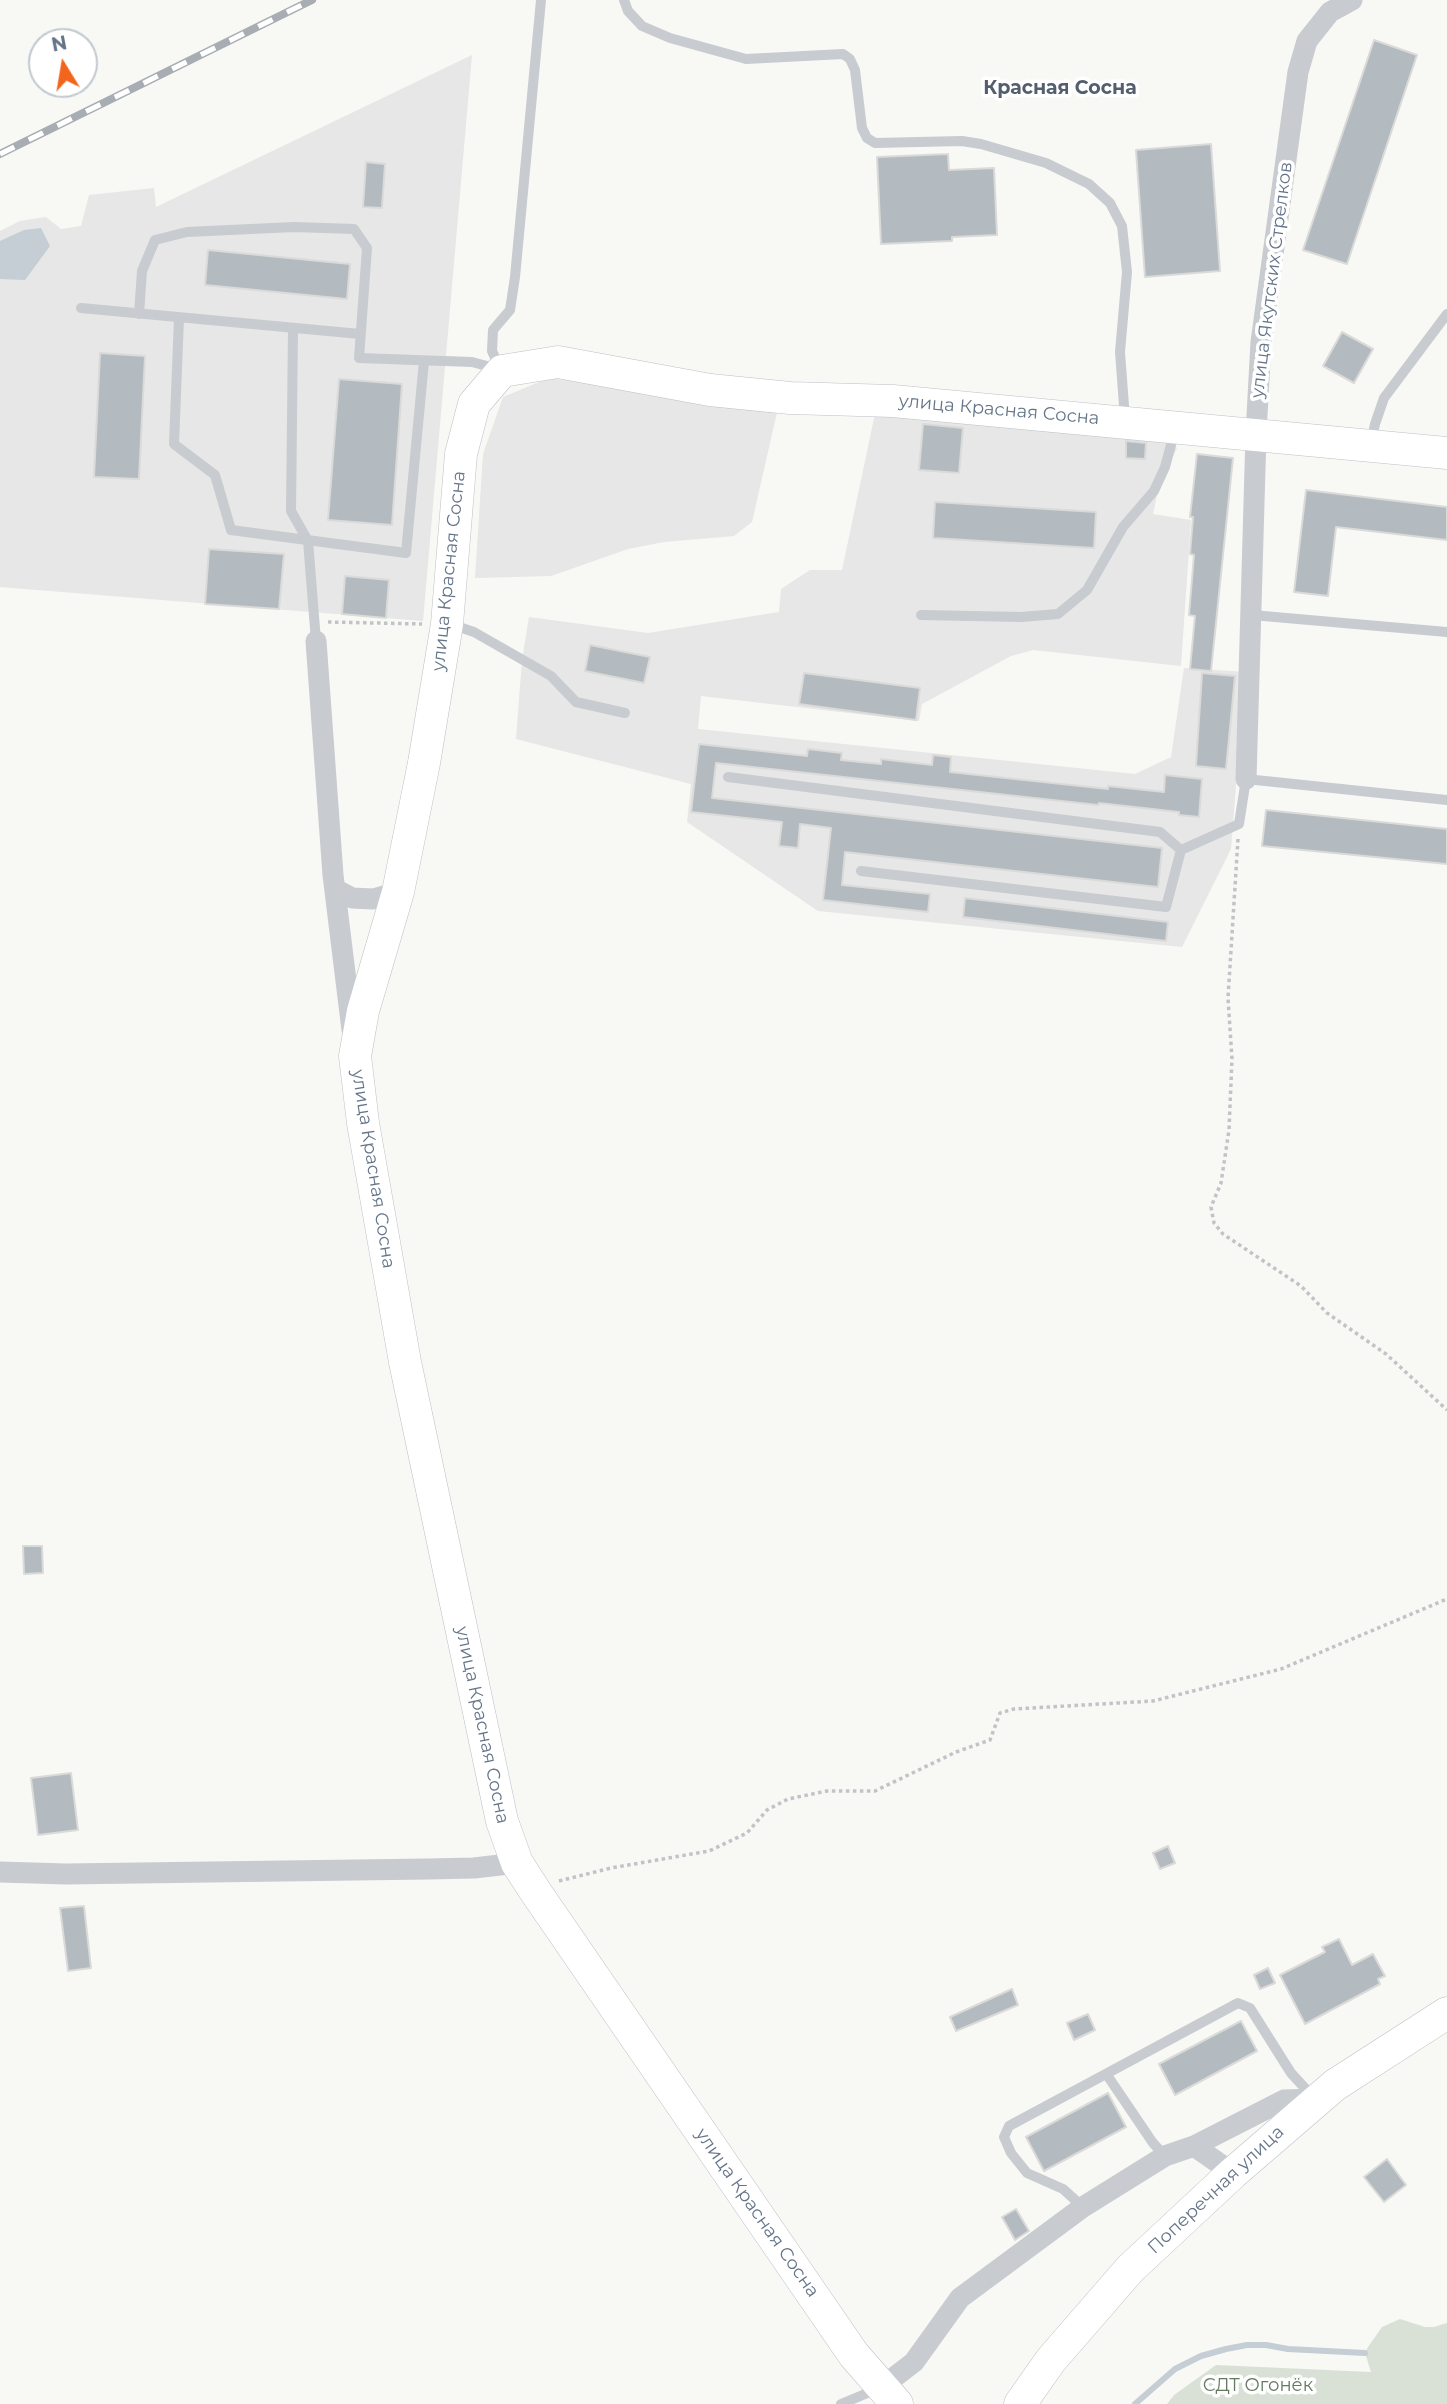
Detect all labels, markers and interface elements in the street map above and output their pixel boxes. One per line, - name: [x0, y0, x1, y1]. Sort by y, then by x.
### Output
- north arrow: [28, 28, 98, 98]
- text: N: [50, 31, 69, 57]
- district label: Красная Сосна: [983, 77, 1137, 99]
- street label: улица Якутских Стрелков: [1247, 161, 1297, 399]
- street label: улица Красная Сосна: [898, 390, 1100, 430]
- street label: улица Красная Сосна: [428, 470, 470, 672]
- street label: улица Красная Сосна: [347, 1068, 399, 1270]
- street label: улица Красная Сосна: [451, 1624, 513, 1826]
- street label: Поперечная улица: [1143, 2121, 1289, 2259]
- street label: улица Красная Сосна: [690, 2124, 824, 2302]
- park label: СДТ Огонёк: [1203, 2375, 1313, 2397]

